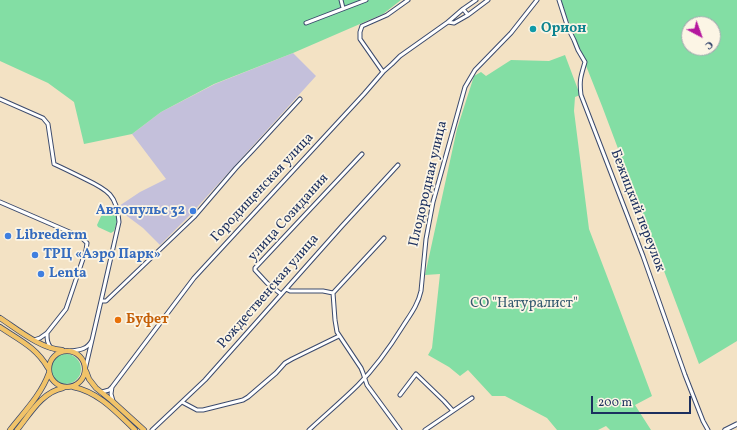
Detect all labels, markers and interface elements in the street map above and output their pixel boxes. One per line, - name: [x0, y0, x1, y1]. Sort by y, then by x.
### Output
- north arrow: [681, 16, 721, 56]
- place label: Орион: [541, 21, 586, 37]
- marker: Орион: [528, 24, 538, 34]
- text: С: [701, 37, 716, 53]
- street label: Плодородная улица: [406, 119, 452, 249]
- street label: Городищенская улица: [208, 130, 318, 246]
- street label: Бежицкий переулок: [606, 147, 668, 275]
- street label: улица Созидания: [245, 171, 333, 265]
- place label: Автопульс 32: [96, 203, 185, 219]
- marker: Автопульс 32: [188, 206, 198, 216]
- place label: Librederm: [16, 228, 87, 244]
- marker: Librederm: [3, 231, 13, 241]
- street label: Рождественская улица: [215, 231, 323, 353]
- place label: ТРЦ «Аэро Парк»: [43, 247, 161, 263]
- marker: ТРЦ «Аэро Парк»: [30, 250, 40, 260]
- place label: Lenta: [49, 266, 87, 282]
- marker: Lenta: [36, 269, 46, 279]
- park label: СО "Натуралист": [470, 296, 578, 312]
- place label: Буфет: [126, 312, 169, 328]
- marker: Буфет: [113, 315, 123, 325]
- scale bar: [593, 388, 693, 414]
- text: 200 m: [598, 395, 632, 411]

